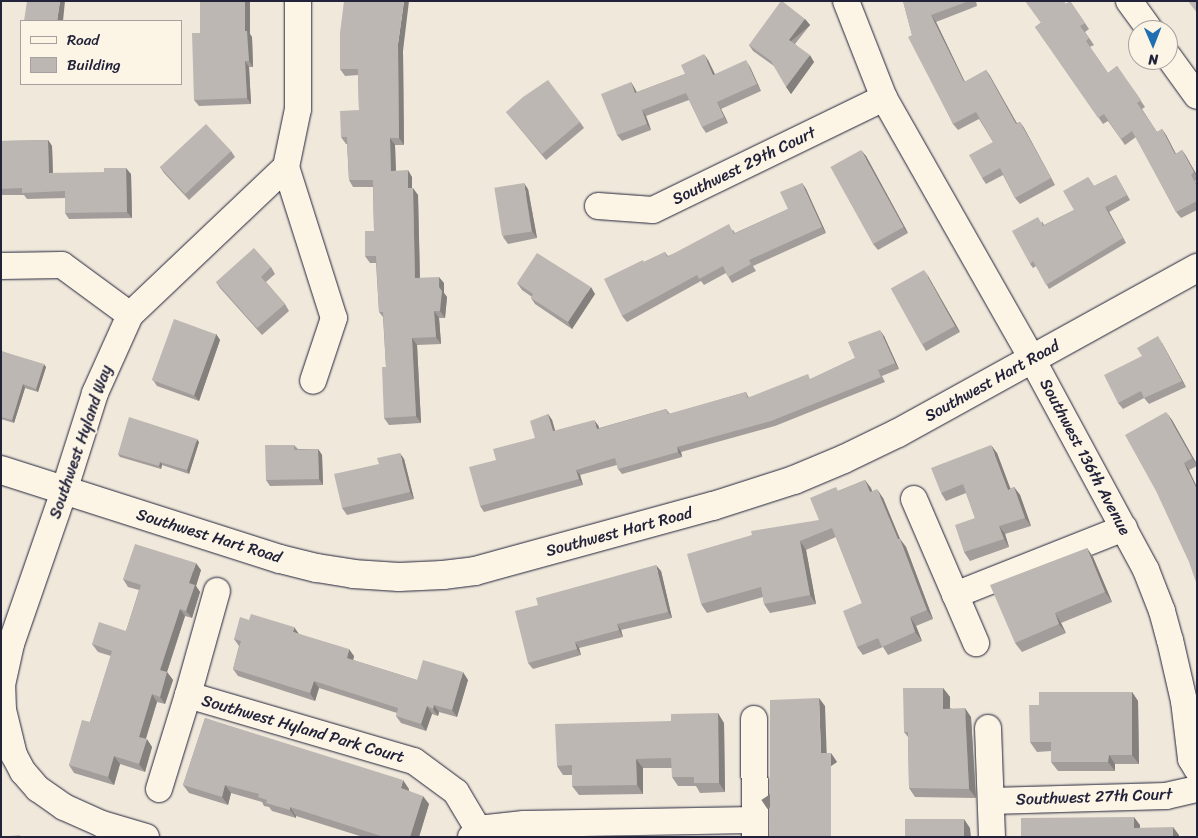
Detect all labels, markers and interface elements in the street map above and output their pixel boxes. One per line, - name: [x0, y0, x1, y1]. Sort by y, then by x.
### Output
- legend: [20, 20, 182, 85]
- north arrow: [1128, 20, 1178, 70]
- text: Road: [67, 27, 99, 53]
- text: N: [1148, 47, 1158, 72]
- text: Building: [67, 52, 121, 78]
- street label: Southwest 29th Court: [669, 123, 819, 209]
- street label: Southwest Hart Road: [921, 336, 1063, 426]
- street label: Southwest Hyland Way: [46, 362, 116, 522]
- street label: Southwest 136th Avenue: [1036, 375, 1134, 539]
- street label: Southwest Hart Road: [544, 503, 694, 561]
- street label: Southwest Hart Road: [134, 505, 284, 567]
- street label: Southwest Hyland Park Court: [199, 691, 407, 767]
- street label: Southwest 27th Court: [1015, 785, 1173, 809]

